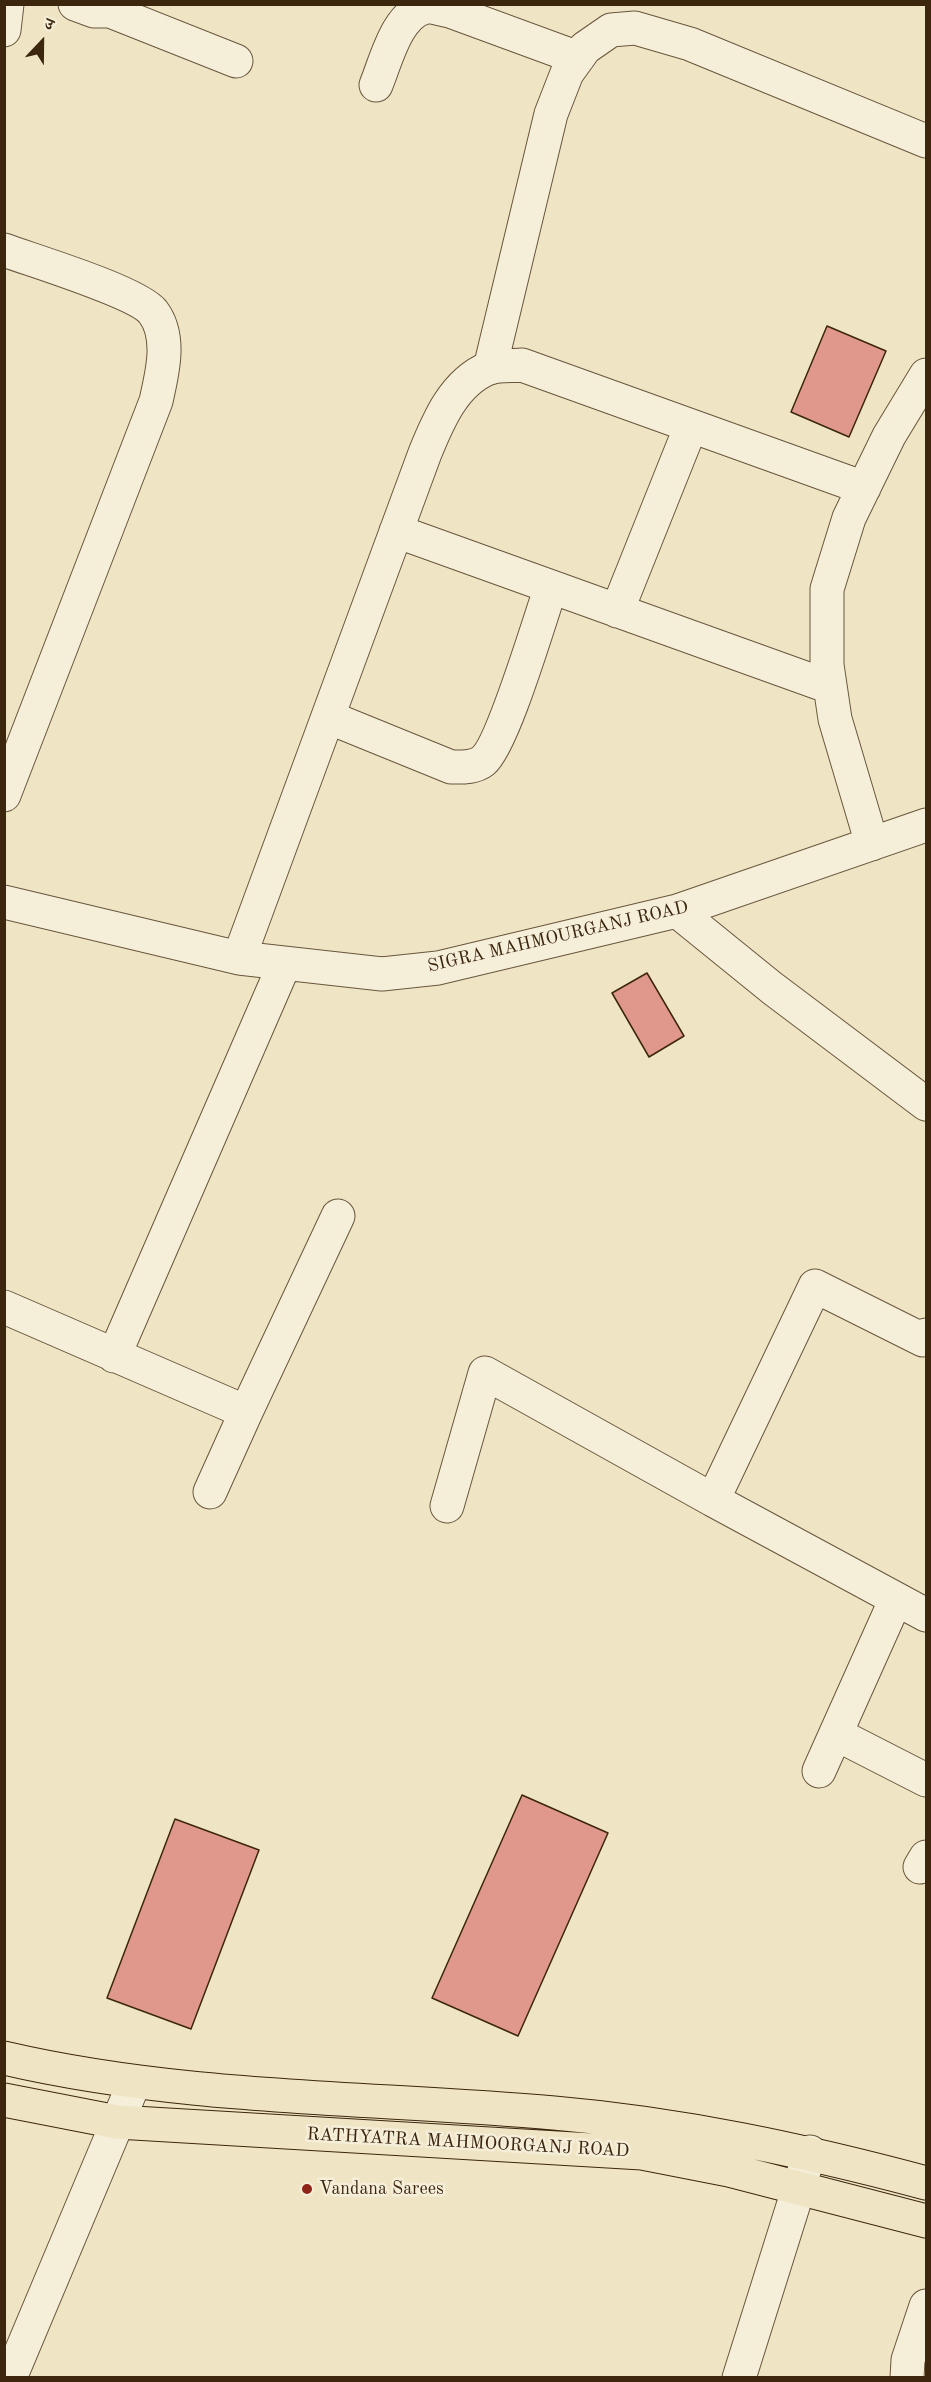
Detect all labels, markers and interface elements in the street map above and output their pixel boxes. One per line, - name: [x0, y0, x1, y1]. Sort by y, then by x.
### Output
- north arrow: [12, 12, 72, 72]
- text: उ: [42, 16, 56, 34]
- street label: SIGRA MAHMOURGANJ ROAD: [426, 896, 690, 978]
- street label: RATHYATRA MAHMOORGANJ ROAD: [306, 2124, 630, 2162]
- place label: Vandana Sarees: [319, 2178, 444, 2200]
- marker: Vandana Sarees: [300, 2182, 314, 2196]

